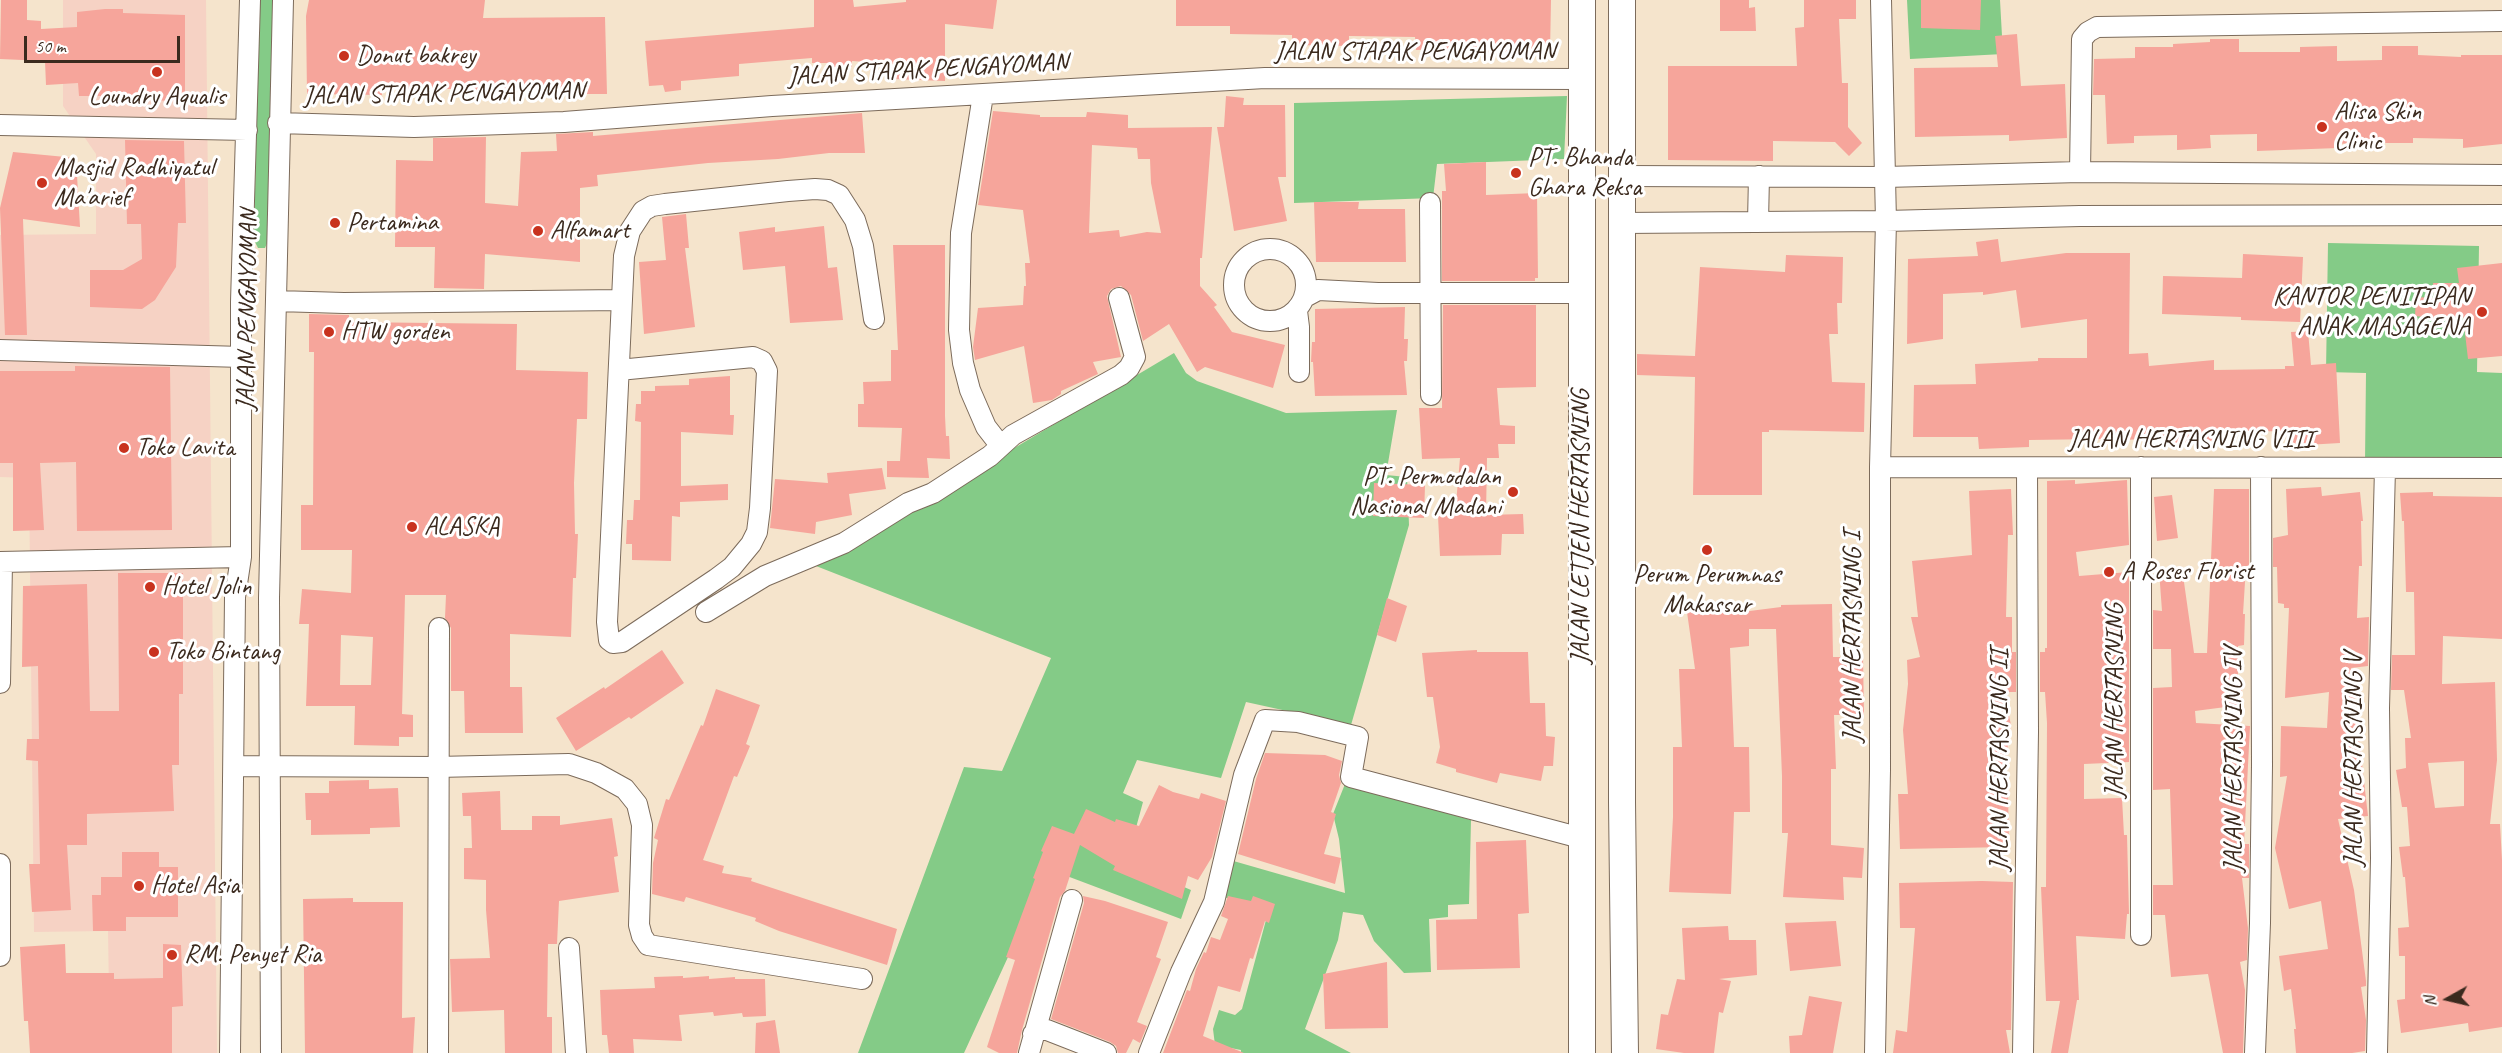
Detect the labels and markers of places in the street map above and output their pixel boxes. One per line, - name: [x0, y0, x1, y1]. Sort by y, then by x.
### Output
- place label: Donut bakrey: [356, 40, 475, 72]
- marker: Donut bakrey: [337, 49, 351, 63]
- marker: Loundry Aqualis: [150, 65, 164, 79]
- place label: Loundry Aqualis: [89, 81, 225, 113]
- place label: Alisa Skin Clinic: [2334, 96, 2421, 158]
- marker: Alisa Skin Clinic: [2315, 120, 2329, 134]
- place label: PT. Bhanda Ghara Reksa: [1528, 142, 1641, 204]
- place label: Masjid Radhiyatul Ma'arief: [54, 152, 214, 213]
- marker: PT. Bhanda Ghara Reksa: [1509, 166, 1523, 180]
- marker: Masjid Radhiyatul Ma'arief: [35, 176, 49, 190]
- place label: Pertamina: [347, 207, 438, 239]
- place label: Alfamart: [550, 215, 629, 247]
- marker: Pertamina: [328, 216, 342, 230]
- marker: Alfamart: [531, 224, 545, 238]
- place label: KANTOR PENITIPAN ANAK MASAGENA: [2273, 281, 2470, 342]
- marker: KANTOR PENITIPAN ANAK MASAGENA: [2475, 305, 2489, 319]
- place label: HTW gorden: [341, 316, 450, 348]
- marker: HTW gorden: [322, 325, 336, 339]
- place label: Toko Lavita: [136, 432, 234, 464]
- marker: Toko Lavita: [117, 441, 131, 455]
- place label: PT. Permodalan Nasional Madani: [1350, 461, 1501, 522]
- marker: PT. Permodalan Nasional Madani: [1506, 485, 1520, 499]
- place label: ALASKA: [424, 511, 499, 543]
- marker: ALASKA: [405, 520, 419, 534]
- marker: Perum Perumnas Makassar: [1700, 543, 1714, 557]
- place label: A Roses Florist: [2121, 556, 2253, 588]
- place label: Perum Perumnas Makassar: [1633, 559, 1781, 620]
- marker: A Roses Florist: [2102, 565, 2116, 579]
- place label: Hotel Jolin: [162, 571, 251, 603]
- marker: Hotel Jolin: [143, 580, 157, 594]
- place label: Toko Bintang: [166, 636, 280, 668]
- marker: Toko Bintang: [147, 645, 161, 659]
- place label: Hotel Asia: [151, 870, 240, 902]
- marker: Hotel Asia: [132, 879, 146, 893]
- place label: RM. Penyet Ria: [184, 939, 321, 971]
- marker: RM. Penyet Ria: [165, 948, 179, 962]

